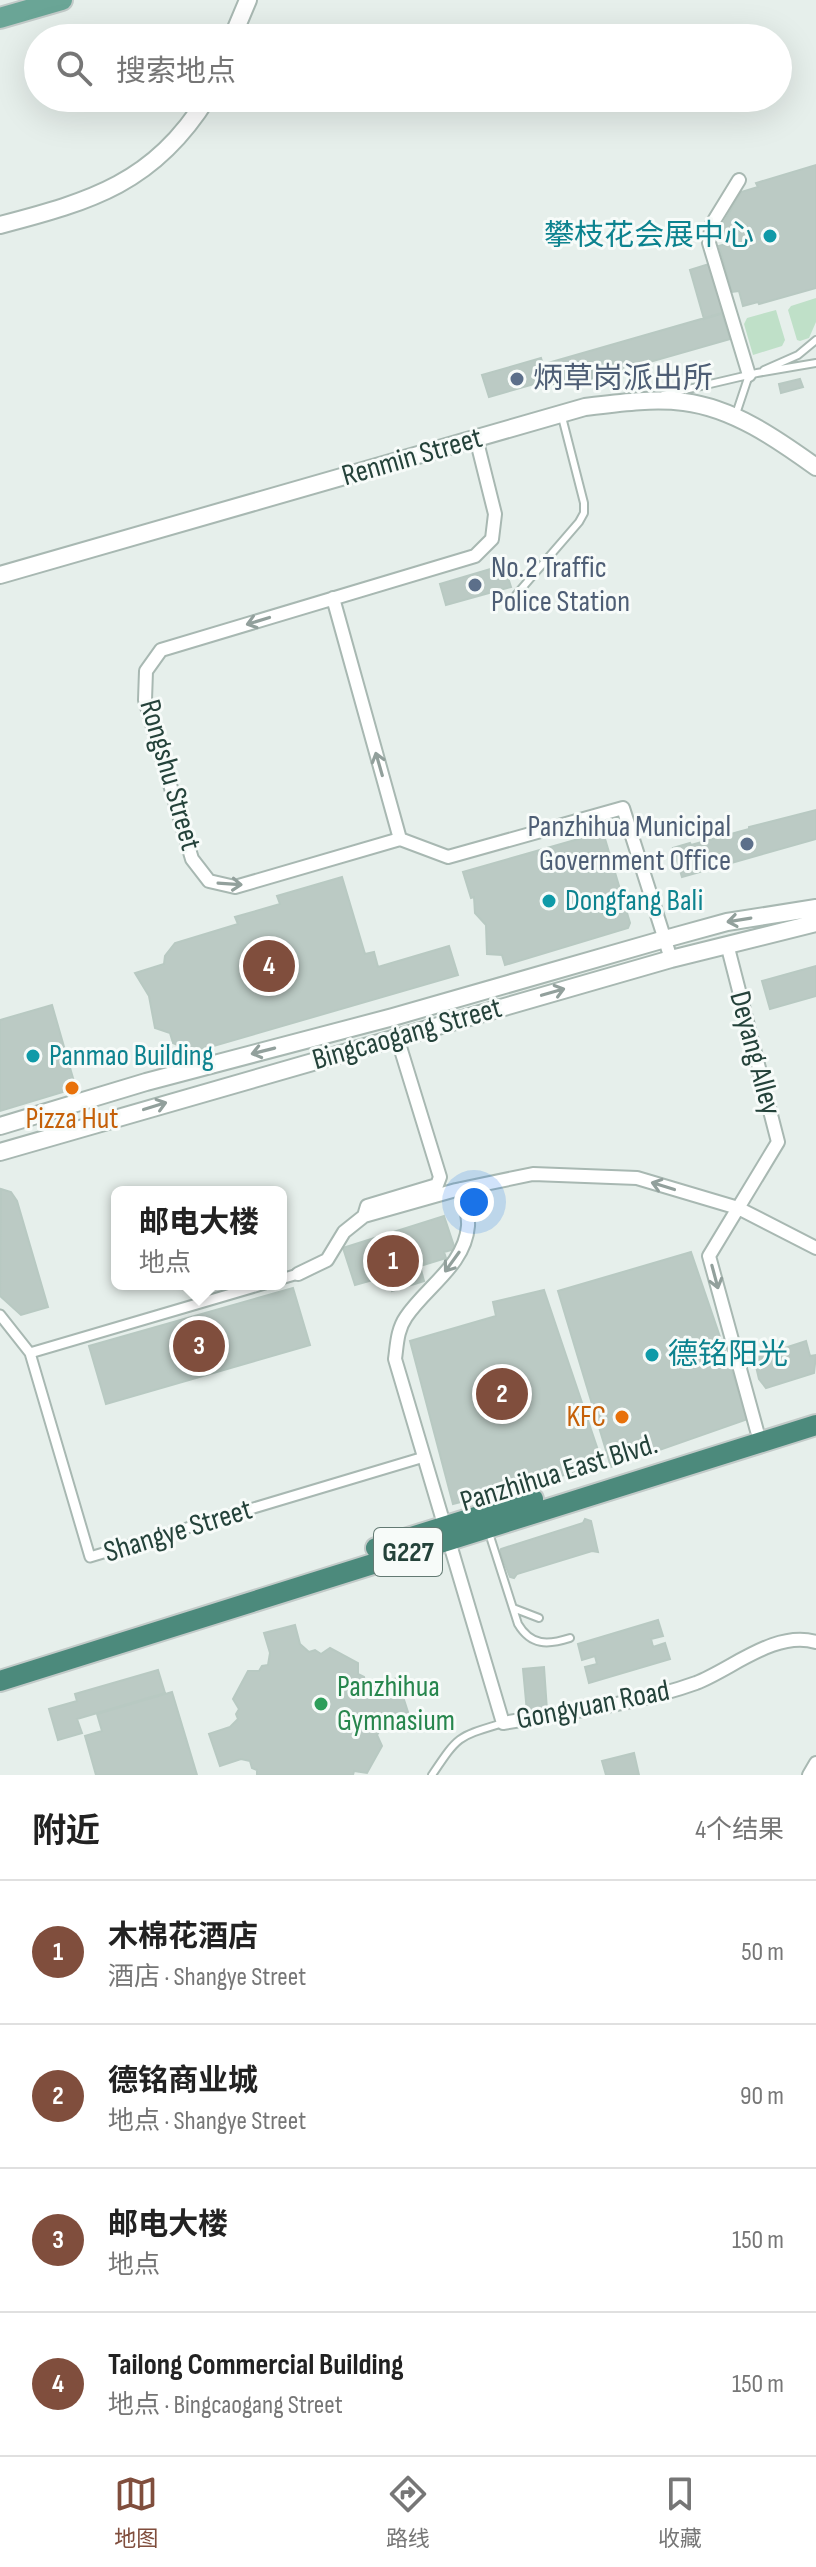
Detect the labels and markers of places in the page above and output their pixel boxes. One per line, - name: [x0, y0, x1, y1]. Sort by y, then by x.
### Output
- place label: 攀枝花会展中心: [544, 218, 754, 254]
- marker: 攀枝花会展中心: [761, 227, 779, 245]
- place label: 炳草岗派出所: [533, 361, 713, 397]
- marker: 炳草岗派出所: [508, 370, 526, 388]
- place label: No.2 Traffic Police Station: [491, 550, 630, 620]
- marker: No.2 Traffic Police Station: [466, 576, 484, 594]
- place label: Panzhihua Municipal Government Office: [528, 809, 731, 879]
- marker: Panzhihua Municipal Government Office: [738, 835, 756, 853]
- place label: Dongfang Bali: [565, 883, 703, 919]
- marker: Dongfang Bali: [540, 892, 558, 910]
- pin: 4: [243, 936, 295, 996]
- place label: Panmao Building: [49, 1038, 214, 1074]
- marker: Panmao Building: [24, 1047, 42, 1065]
- marker: Pizza Hut: [63, 1079, 81, 1097]
- place label: Pizza Hut: [25, 1101, 119, 1137]
- pin: 1: [367, 1231, 419, 1291]
- pin: 3: [173, 1316, 225, 1376]
- place label: 德铭阳光: [668, 1337, 788, 1373]
- marker: 德铭阳光: [643, 1346, 661, 1364]
- pin: 2: [476, 1364, 528, 1424]
- place label: KFC: [567, 1399, 606, 1435]
- marker: KFC: [613, 1408, 631, 1426]
- place label: Panzhihua Gymnasium: [337, 1669, 455, 1739]
- marker: Panzhihua Gymnasium: [312, 1695, 330, 1713]

